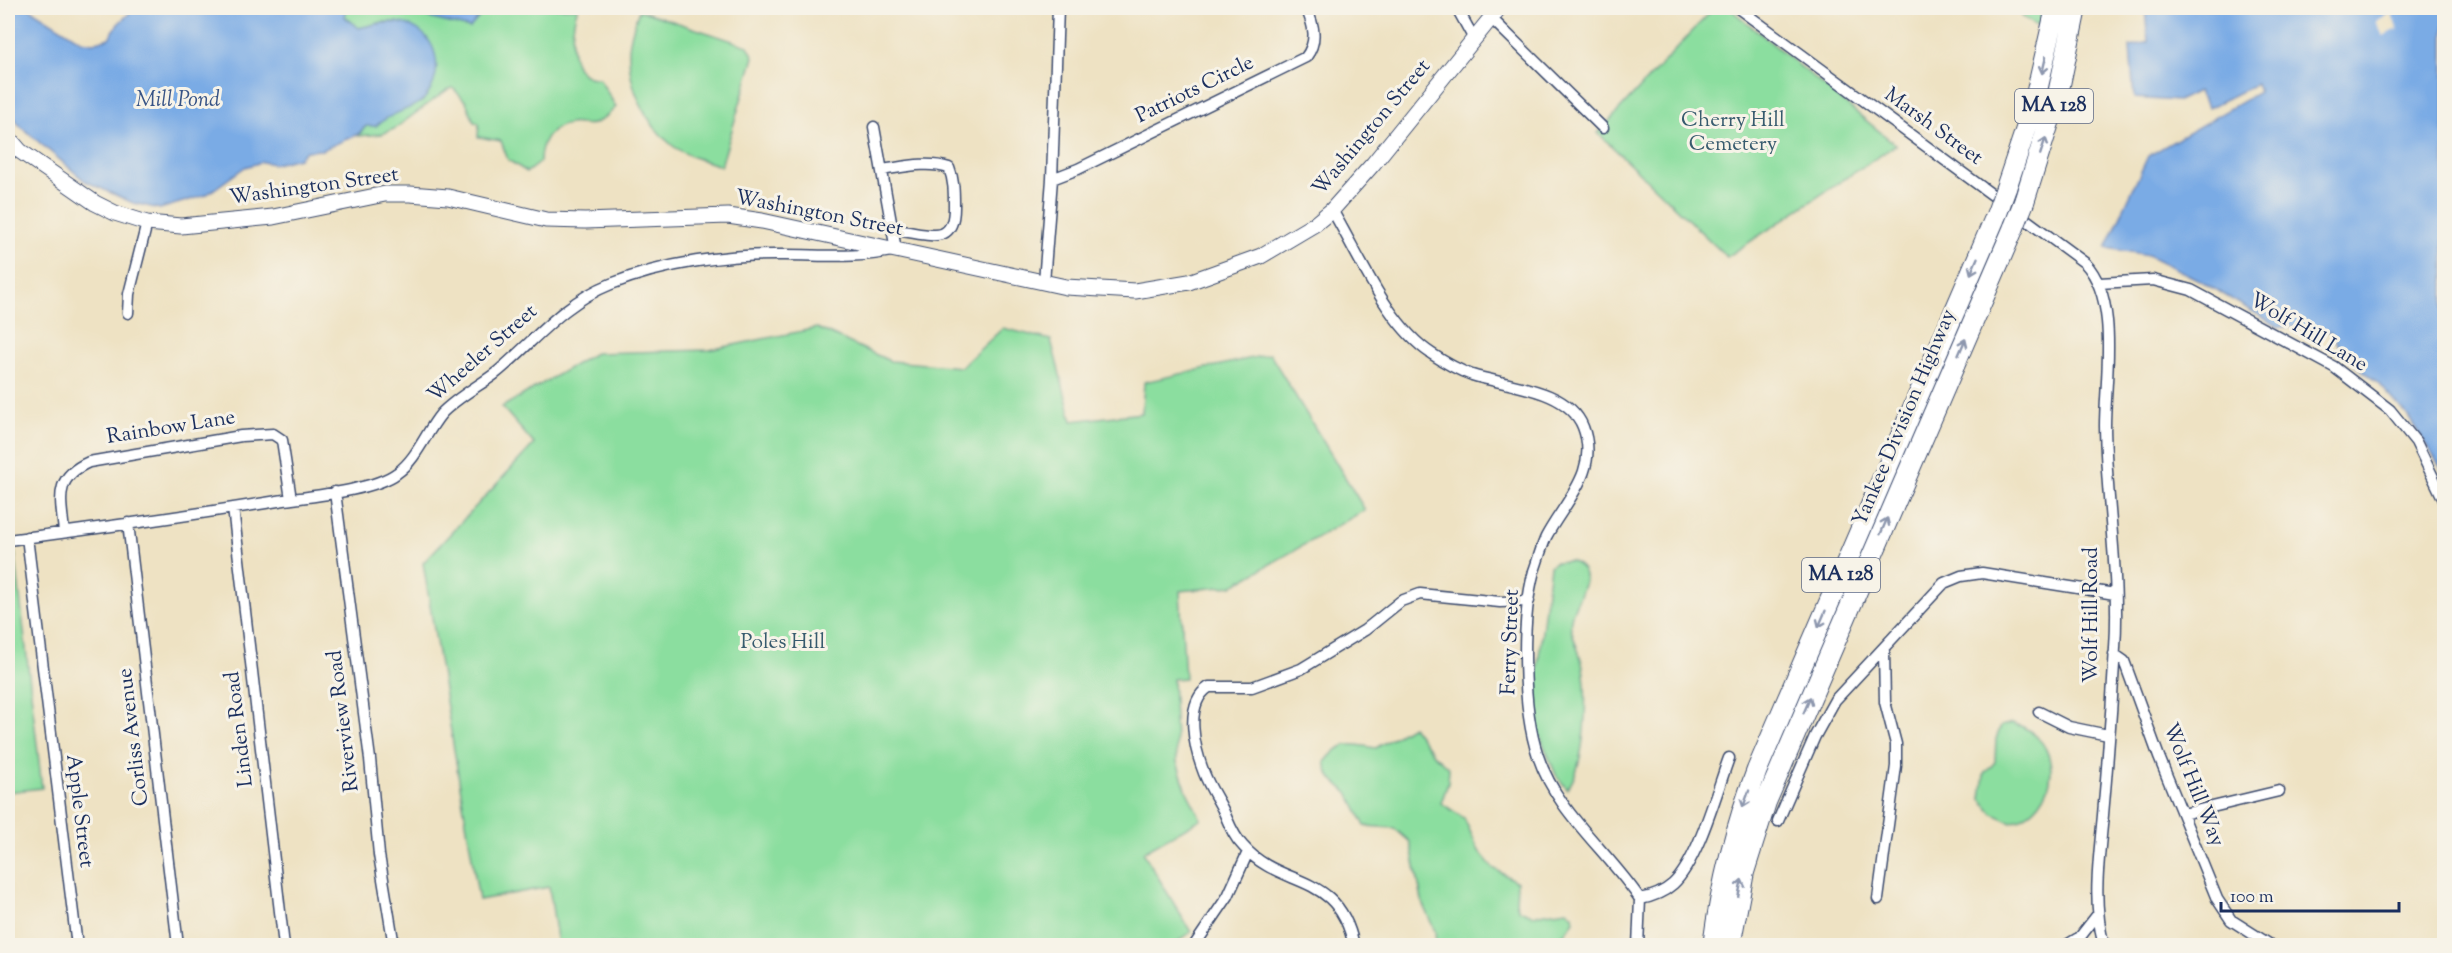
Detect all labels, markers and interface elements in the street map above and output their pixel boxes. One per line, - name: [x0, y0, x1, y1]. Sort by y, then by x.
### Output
- street label: Patriots Circle: [1131, 48, 1259, 132]
- street label: Washington Street: [1306, 53, 1438, 203]
- one-way arrow: [2038, 54, 2049, 74]
- street label: Marsh Street: [1877, 81, 1989, 173]
- water label: Mill Pond: [136, 85, 220, 117]
- road number: MA 128: [2015, 89, 2093, 123]
- park label: Cherry Hill Cemetery: [1681, 106, 1785, 160]
- one-way arrow: [2038, 137, 2049, 156]
- street label: Washington Street: [227, 160, 401, 214]
- street label: Washington Street: [732, 183, 906, 245]
- one-way arrow: [1968, 257, 1979, 275]
- street label: Wolf Hill Lane: [2243, 286, 2373, 380]
- street label: Wheeler Street: [421, 298, 545, 410]
- street label: Yankee Division Highway: [1846, 304, 1965, 531]
- one-way arrow: [1957, 339, 1968, 357]
- street label: Rainbow Lane: [105, 403, 237, 453]
- one-way arrow: [1879, 517, 1890, 536]
- street label: Wolf Hill Road: [2077, 547, 2107, 683]
- road number: MA 128: [1802, 558, 1880, 592]
- street label: Ferry Street: [1494, 589, 1528, 695]
- one-way arrow: [1816, 609, 1827, 628]
- park label: Poles Hill: [741, 628, 826, 658]
- street label: Riverview Road: [320, 648, 368, 794]
- street label: Corliss Avenue: [111, 666, 157, 808]
- street label: Linden Road: [218, 669, 262, 789]
- one-way arrow: [1802, 696, 1813, 715]
- street label: Wolf Hill Way: [2155, 719, 2232, 852]
- street label: Apple Street: [57, 753, 101, 869]
- one-way arrow: [1740, 789, 1751, 807]
- scale bar: [2221, 875, 2400, 913]
- one-way arrow: [1735, 879, 1746, 898]
- text: 100 m: [2230, 885, 2274, 911]

